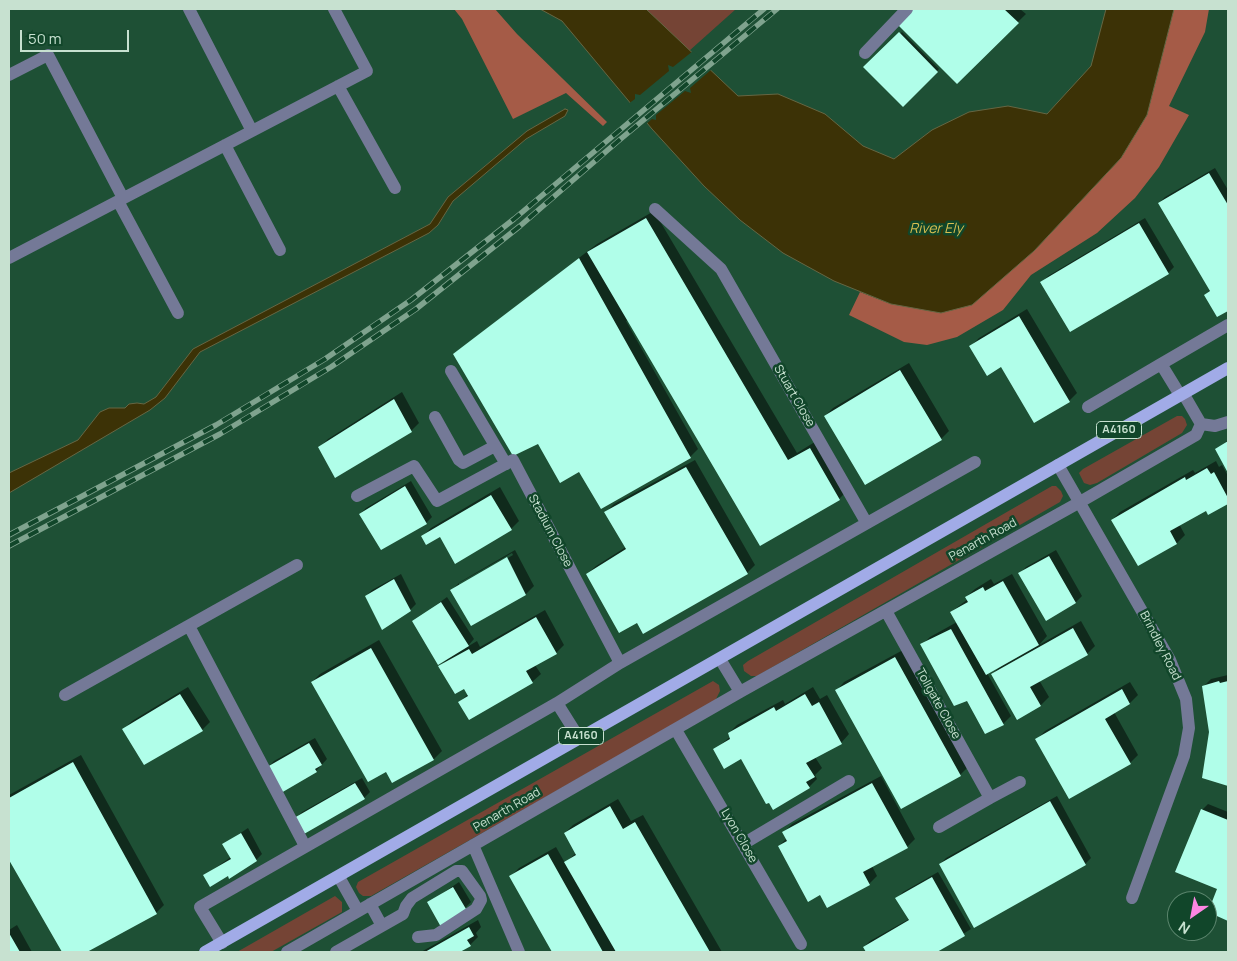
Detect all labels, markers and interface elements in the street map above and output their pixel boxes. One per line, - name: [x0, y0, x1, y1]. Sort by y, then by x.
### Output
- scale bar: [22, 20, 131, 52]
- text: 50 m: [28, 28, 62, 49]
- water label: River Ely: [909, 221, 963, 237]
- street label: Stuart Close: [770, 362, 818, 430]
- road number: A4160: [1096, 422, 1142, 438]
- street label: Stadium Close: [525, 492, 575, 570]
- street label: Penarth Road: [947, 516, 1019, 564]
- street label: Brindley Road: [1136, 609, 1184, 683]
- street label: Tollgate Close: [913, 666, 963, 742]
- road number: A4160: [558, 728, 604, 744]
- street label: Penarth Road: [471, 785, 543, 835]
- street label: Lyon Close: [718, 806, 760, 866]
- north arrow: [1167, 891, 1217, 941]
- text: N: [1175, 917, 1193, 939]

